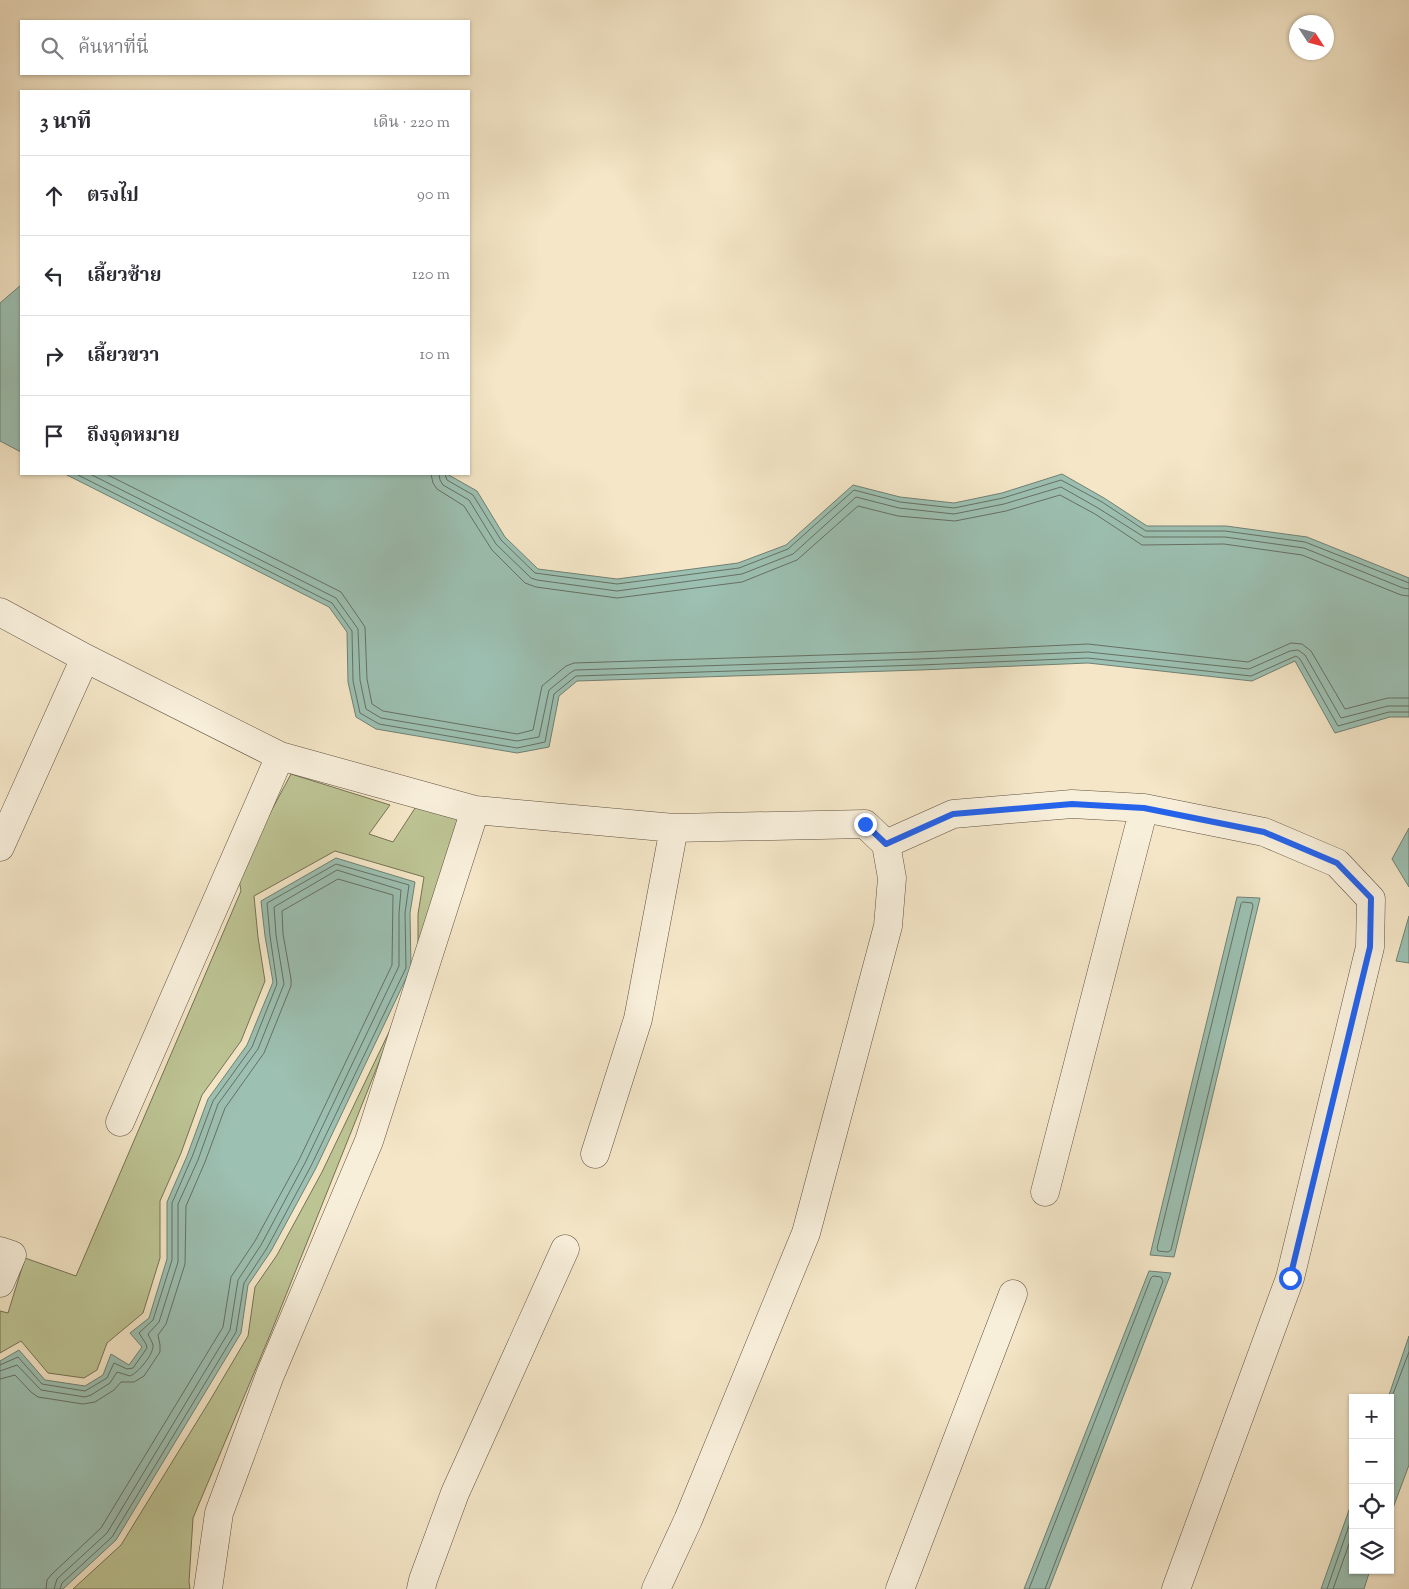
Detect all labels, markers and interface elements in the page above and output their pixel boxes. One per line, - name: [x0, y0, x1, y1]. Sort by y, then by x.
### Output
- north arrow: [1289, 15, 1334, 60]
- search box: [20, 20, 470, 75]
- icon: search: [38, 34, 66, 62]
- text: ค้นหาที่นี่: [78, 35, 149, 62]
- text: 3 นาที: [40, 108, 91, 138]
- text: เดิน · 220 m: [373, 112, 450, 135]
- icon: ahead: [40, 182, 68, 210]
- text: ตรงไป: [87, 183, 139, 210]
- text: 90 m: [417, 184, 450, 207]
- icon: left: [40, 262, 68, 290]
- text: เลี้ยวซ้าย: [87, 263, 161, 290]
- text: 120 m: [412, 264, 450, 287]
- icon: right: [40, 342, 68, 370]
- text: เลี้ยวขวา: [87, 343, 159, 370]
- text: 10 m: [420, 344, 450, 367]
- icon: arrive: [40, 422, 68, 450]
- text: ถึงจุดหมาย: [87, 423, 180, 450]
- route end: [854, 813, 877, 836]
- route start: [1279, 1267, 1302, 1290]
- map controls: [1349, 1394, 1394, 1574]
- button: +: [1349, 1394, 1394, 1439]
- button: −: [1349, 1439, 1394, 1484]
- button: locate: [1349, 1484, 1394, 1529]
- button: layers: [1349, 1529, 1394, 1574]

